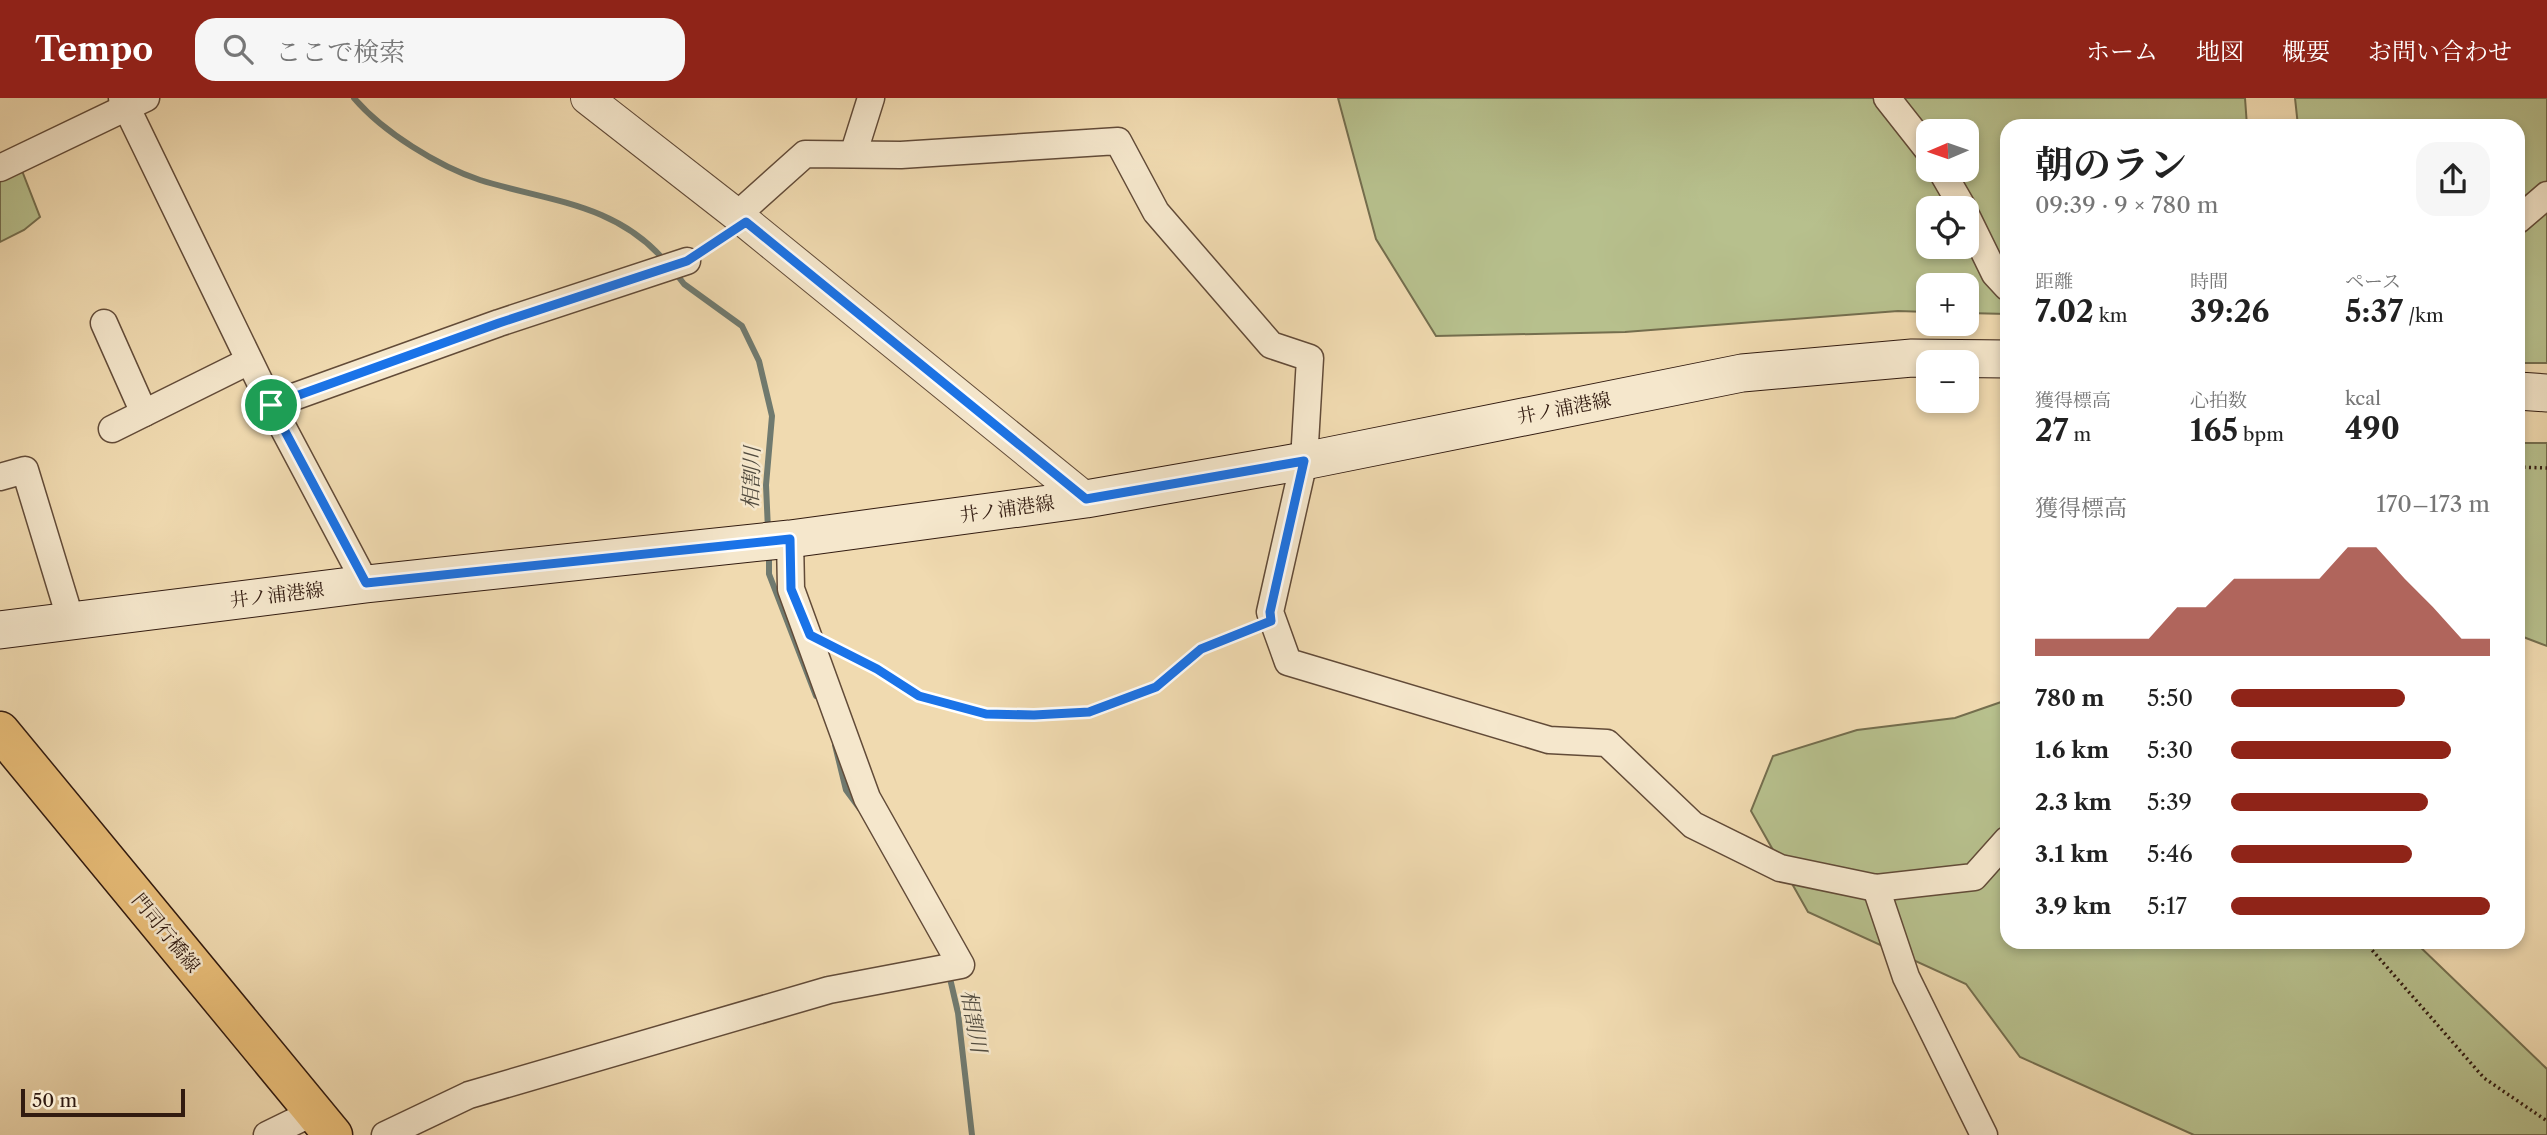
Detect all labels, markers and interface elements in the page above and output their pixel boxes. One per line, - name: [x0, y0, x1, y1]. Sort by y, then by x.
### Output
- search box: [195, 18, 685, 81]
- text: Tempo: [35, 29, 153, 70]
- icon: search: [219, 30, 257, 68]
- text: ここで検索: [275, 36, 405, 68]
- text: ホーム: [2086, 37, 2158, 66]
- text: 地図: [2196, 37, 2244, 66]
- text: 概要: [2282, 37, 2330, 66]
- text: お問い合わせ: [2368, 37, 2512, 66]
- north arrow: [1916, 119, 1979, 182]
- map controls: [1916, 119, 1979, 413]
- text: 朝のラン: [2035, 141, 2187, 188]
- button: share: [2416, 142, 2490, 216]
- text: 09:39 · 9 × 780 m: [2035, 191, 2218, 219]
- button: locate: [1916, 196, 1979, 259]
- text: 距離: [2035, 270, 2073, 293]
- text: 時間: [2190, 270, 2228, 293]
- text: ペース: [2345, 270, 2401, 293]
- button: +: [1916, 273, 1979, 336]
- text: 7.02: [2035, 293, 2094, 330]
- text: 39:26: [2190, 293, 2269, 330]
- text: 5:37: [2345, 293, 2403, 330]
- text: km: [2094, 304, 2128, 327]
- text: /km: [2403, 304, 2444, 327]
- button: −: [1916, 350, 1979, 413]
- pin: [241, 375, 301, 435]
- icon: arrive: [252, 386, 290, 424]
- text: kcal: [2345, 387, 2381, 410]
- street label: 井ノ浦港線: [1515, 388, 1613, 428]
- text: 獲得標高: [2035, 389, 2111, 412]
- text: 心拍数: [2190, 389, 2247, 412]
- text: 490: [2345, 410, 2400, 447]
- text: 27: [2035, 412, 2068, 449]
- text: 165: [2190, 412, 2238, 449]
- text: m: [2068, 423, 2091, 446]
- text: bpm: [2238, 423, 2284, 446]
- water label: 相割川: [737, 444, 765, 510]
- text: 170–173 m: [2376, 490, 2490, 518]
- street label: 井ノ浦港線: [958, 491, 1056, 527]
- text: 獲得標高: [2035, 494, 2127, 522]
- street label: 井ノ浦港線: [228, 578, 326, 612]
- text: 780 m: [2035, 684, 2105, 712]
- text: 5:50: [2147, 684, 2193, 712]
- text: 1.6 km: [2035, 736, 2109, 764]
- text: 5:30: [2147, 736, 2193, 764]
- text: 2.3 km: [2035, 788, 2112, 816]
- text: 5:39: [2147, 788, 2192, 816]
- text: 3.1 km: [2035, 840, 2109, 868]
- text: 5:46: [2147, 840, 2193, 868]
- street label: 門司行橋線: [127, 889, 205, 977]
- text: 3.9 km: [2035, 892, 2111, 920]
- text: 5:17: [2147, 892, 2187, 920]
- water label: 相割川: [956, 988, 992, 1056]
- scale bar: [21, 1086, 186, 1118]
- text: 50 m: [32, 1089, 77, 1112]

